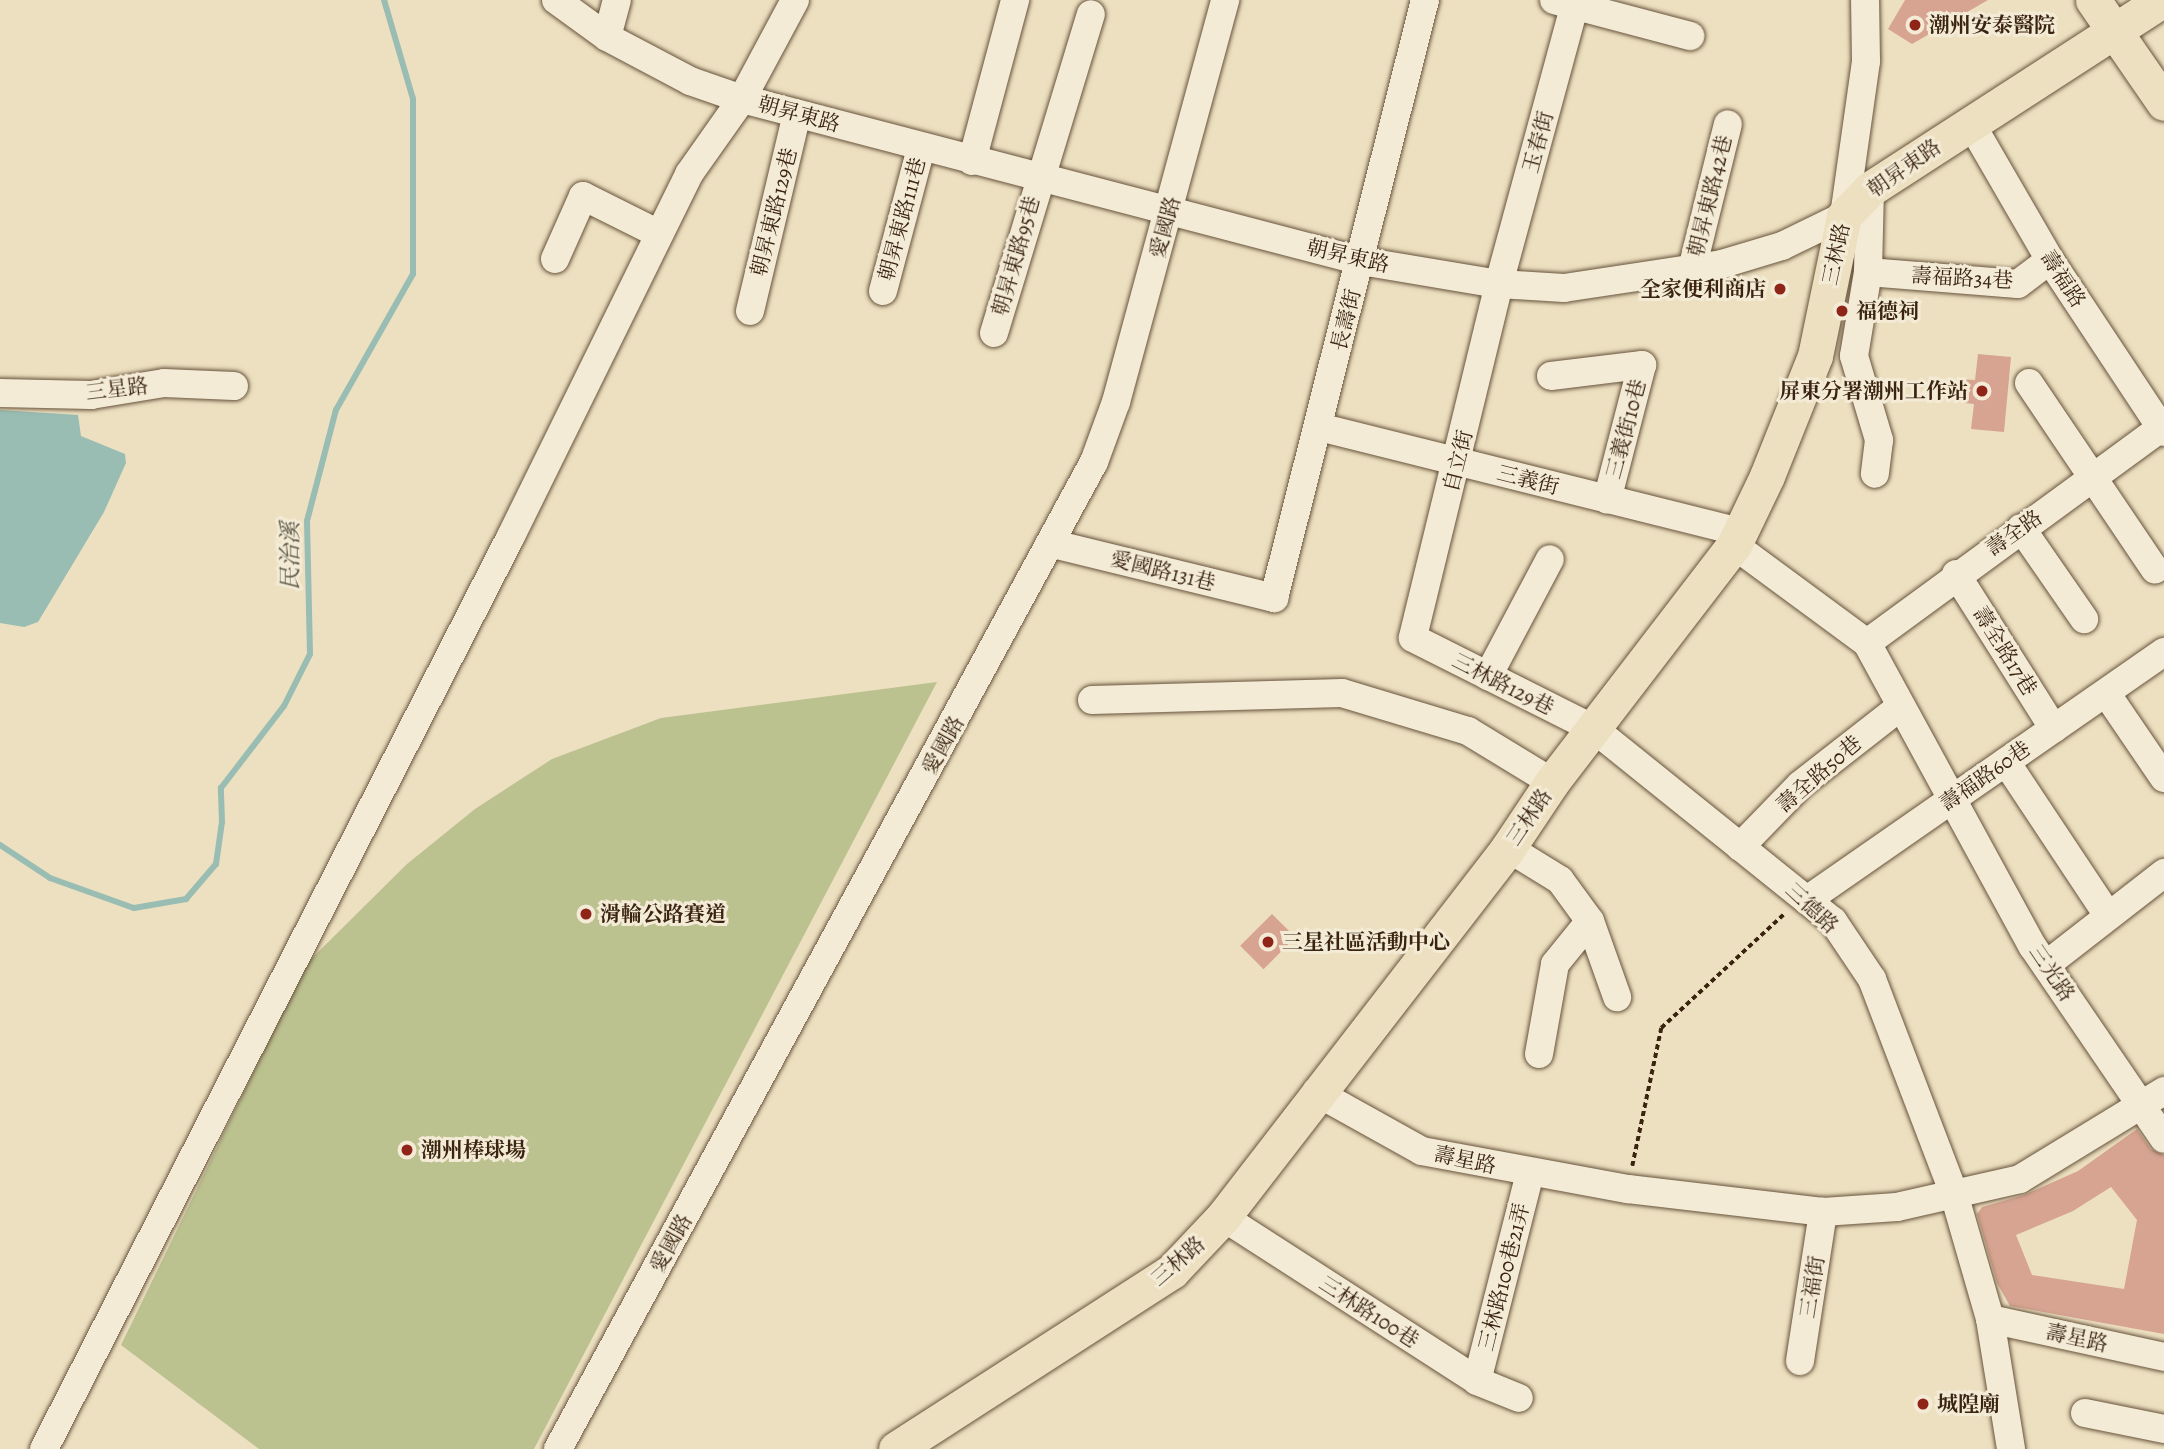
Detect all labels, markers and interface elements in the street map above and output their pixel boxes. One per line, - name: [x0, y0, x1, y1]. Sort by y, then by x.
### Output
- place label: 潮州安泰醫院: [1929, 12, 2055, 38]
- marker: 潮州安泰醫院: [1907, 17, 1923, 33]
- street label: 朝昇東路: [755, 91, 843, 137]
- street label: 玉春街: [1518, 108, 1558, 176]
- street label: 朝昇東路42巷: [1683, 133, 1737, 259]
- street label: 朝昇東路: [1862, 134, 1946, 202]
- street label: 朝昇東路129巷: [746, 145, 802, 279]
- street label: 朝昇東路111巷: [873, 155, 931, 283]
- street label: 朝昇東路95巷: [987, 193, 1045, 319]
- street label: 愛國路: [1145, 193, 1185, 261]
- street label: 三林路: [1817, 221, 1855, 287]
- street label: 朝昇東路: [1304, 234, 1392, 278]
- street label: 壽福路: [2035, 246, 2091, 312]
- street label: 壽福路34巷: [1910, 263, 2014, 293]
- place label: 全家便利商店: [1640, 276, 1766, 302]
- marker: 全家便利商店: [1772, 281, 1788, 297]
- street label: 長壽街: [1326, 286, 1366, 354]
- place label: 福德祠: [1856, 298, 1919, 324]
- marker: 福德祠: [1834, 303, 1850, 319]
- street label: 三星路: [84, 373, 150, 405]
- street label: 三義街10巷: [1601, 376, 1651, 482]
- place label: 屏東分署潮州工作站: [1779, 378, 1968, 404]
- marker: 屏東分署潮州工作站: [1974, 383, 1990, 399]
- street label: 自立街: [1438, 427, 1478, 495]
- street label: 三義街: [1494, 460, 1562, 500]
- street label: 壽全路: [1981, 505, 2047, 561]
- water label: 民治溪: [277, 522, 305, 590]
- street label: 愛國路131巷: [1108, 546, 1218, 596]
- street label: 壽全路17巷: [1968, 602, 2042, 700]
- street label: 三林路129巷: [1448, 648, 1558, 720]
- street label: 愛國路: [917, 711, 969, 779]
- street label: 壽全路50巷: [1771, 730, 1867, 818]
- street label: 壽福路60巷: [1935, 736, 2035, 816]
- street label: 三林路: [1501, 784, 1557, 850]
- street label: 三德路: [1780, 877, 1844, 939]
- place label: 滑輪公路賽道: [600, 901, 726, 927]
- marker: 滑輪公路賽道: [578, 906, 594, 922]
- place label: 三星社區活動中心: [1282, 929, 1450, 955]
- marker: 三星社區活動中心: [1260, 934, 1276, 950]
- street label: 三光路: [2024, 940, 2080, 1006]
- place label: 潮州棒球場: [421, 1137, 526, 1163]
- street label: 壽星路: [1432, 1141, 1498, 1179]
- marker: 潮州棒球場: [399, 1142, 415, 1158]
- street label: 三林路100巷21弄: [1473, 1200, 1535, 1354]
- street label: 愛國路: [645, 1209, 697, 1277]
- street label: 三林路: [1146, 1231, 1210, 1291]
- street label: 三福街: [1795, 1254, 1829, 1320]
- street label: 三林路100巷: [1315, 1271, 1423, 1353]
- street label: 壽星路: [2044, 1319, 2110, 1357]
- place label: 城隍廟: [1937, 1391, 2000, 1417]
- marker: 城隍廟: [1915, 1396, 1931, 1412]

